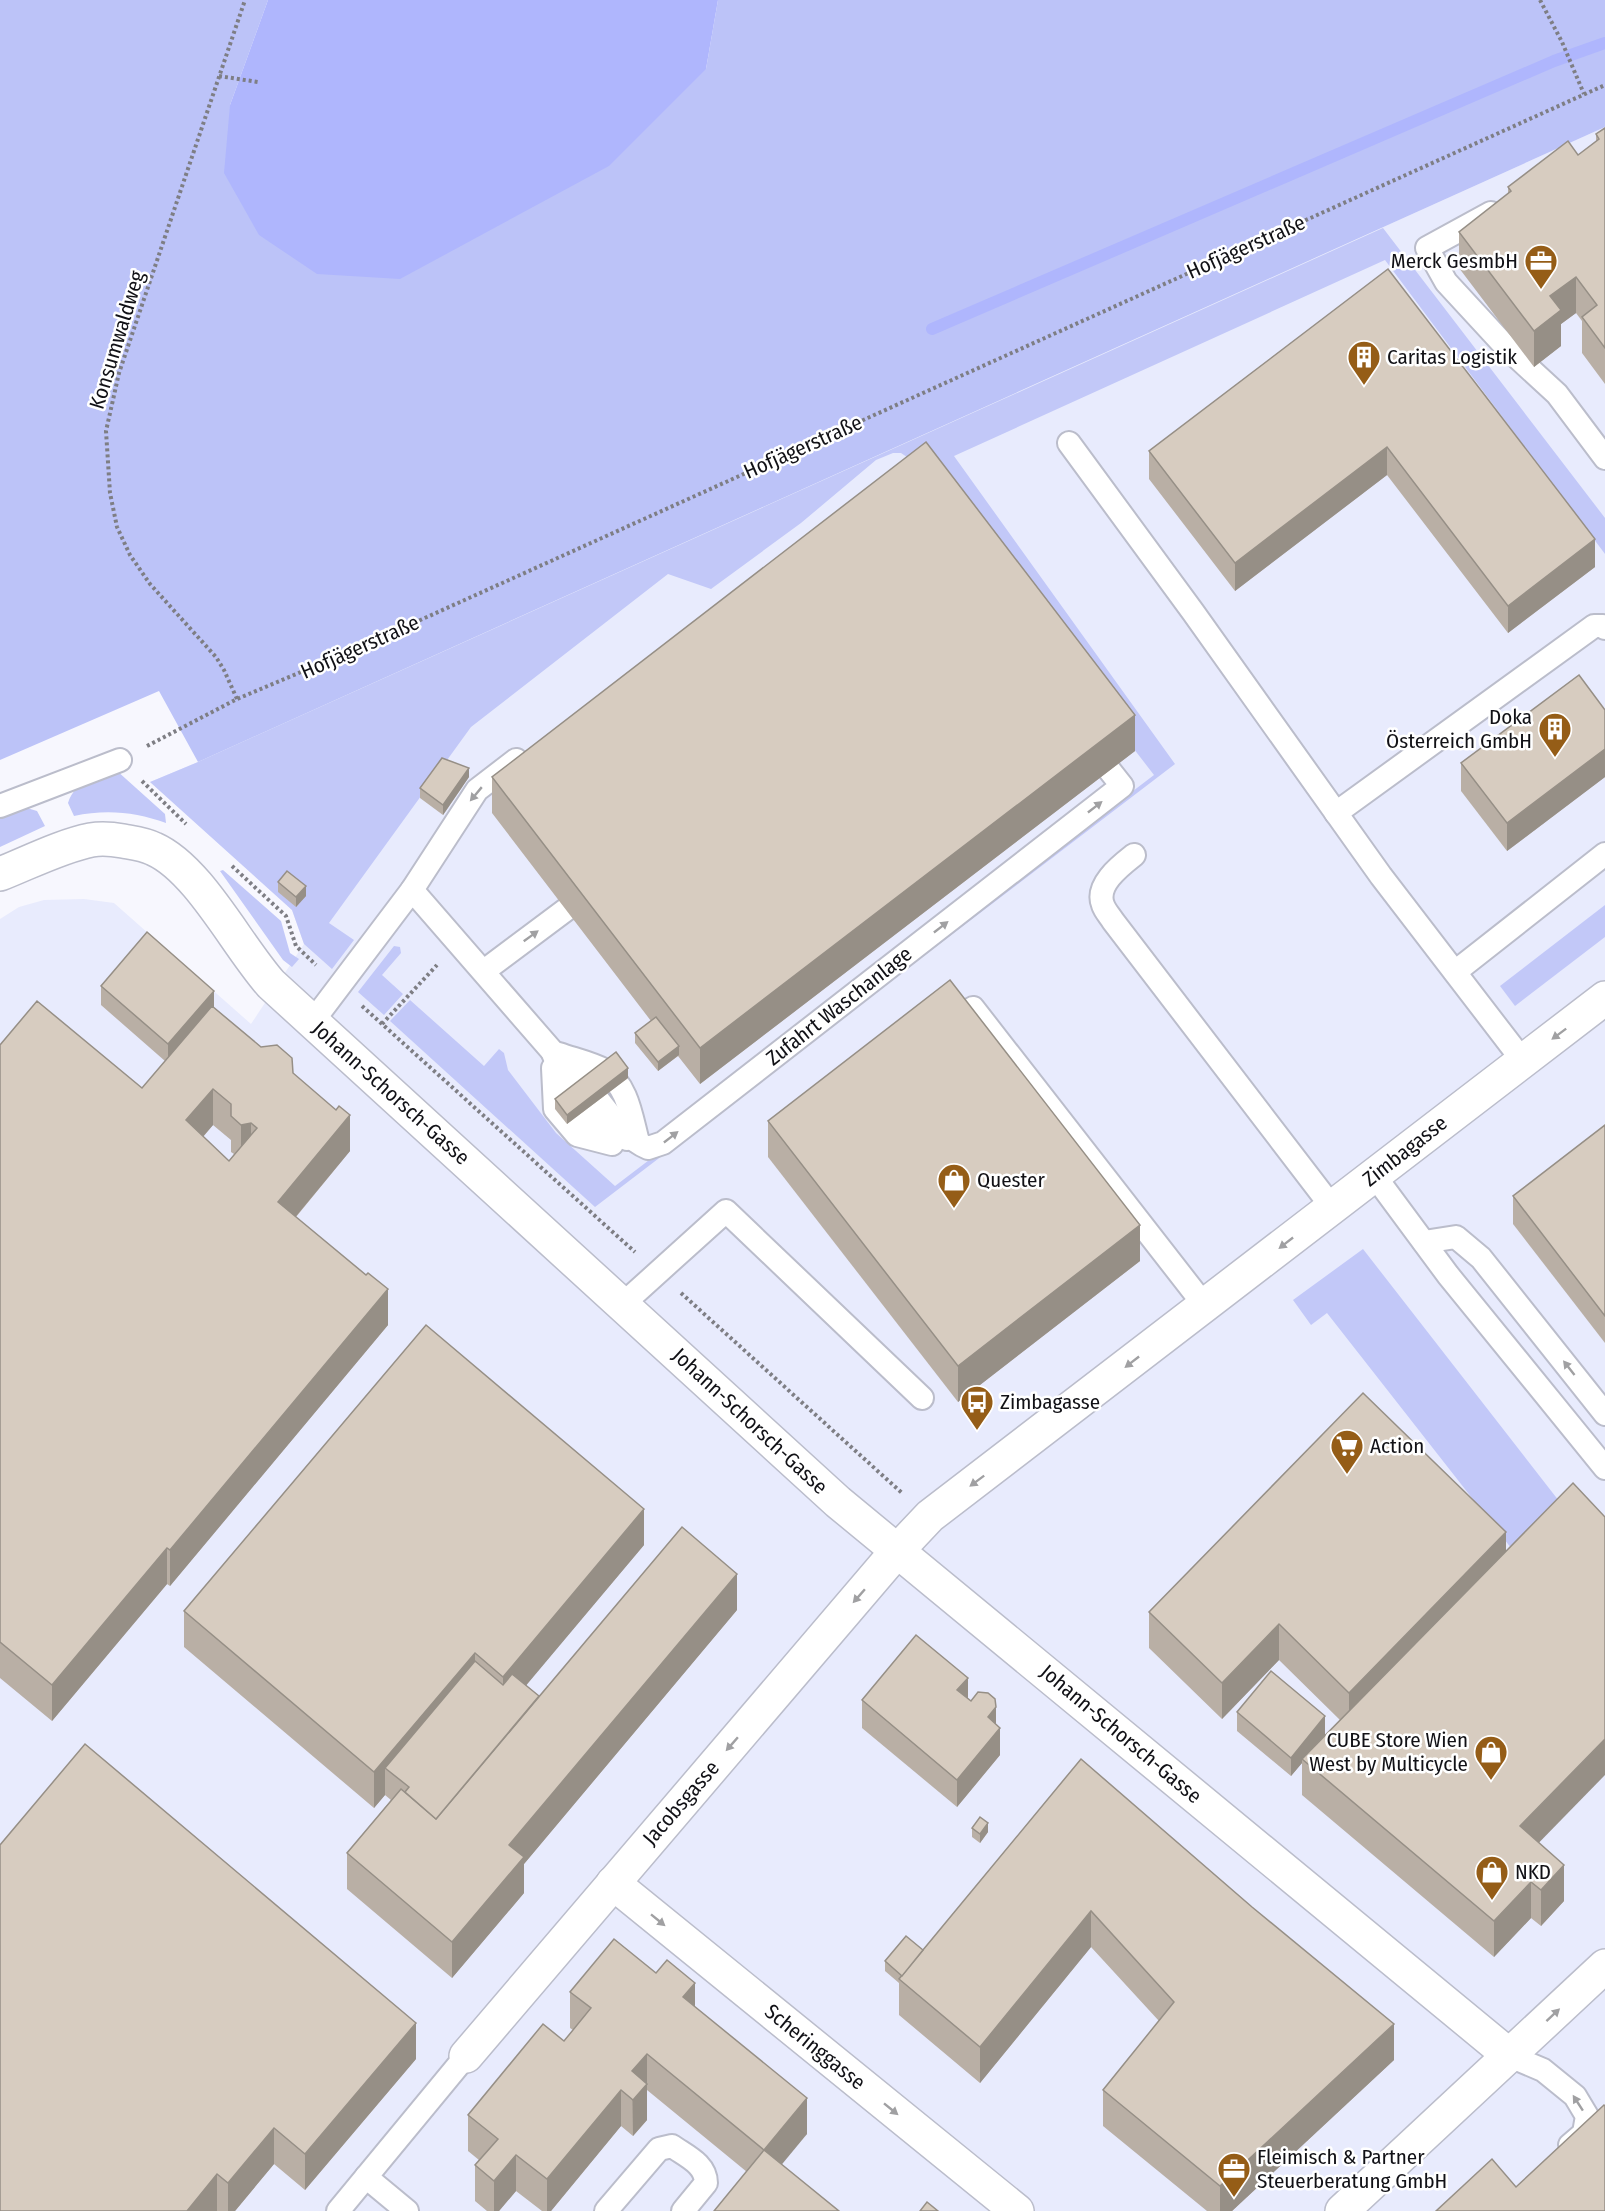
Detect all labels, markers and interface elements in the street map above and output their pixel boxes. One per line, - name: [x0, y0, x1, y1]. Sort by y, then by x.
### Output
- street label: Hofjägerstraße: [1183, 209, 1309, 285]
- office icon: Merck GesmbH: [1523, 243, 1559, 290]
- place label: Merck GesmbH: [1391, 248, 1518, 274]
- street label: Konsumwaldweg: [84, 268, 150, 412]
- building icon: Caritas Logistik: [1346, 339, 1382, 386]
- place label: Caritas Logistik: [1387, 344, 1517, 370]
- street label: Hofjägerstraße: [740, 409, 866, 485]
- street label: Hofjägerstraße: [297, 609, 423, 685]
- place label: Doka Österreich GmbH: [1386, 704, 1532, 754]
- building icon: Doka Österreich GmbH: [1537, 711, 1573, 758]
- one-way arrow: [470, 786, 483, 801]
- one-way arrow: [1087, 801, 1103, 814]
- one-way arrow: [933, 920, 949, 933]
- one-way arrow: [523, 930, 539, 942]
- street label: Zufahrt Waschanlage: [761, 941, 917, 1071]
- street label: Johann-Schorsch-Gasse: [307, 1015, 475, 1171]
- one-way arrow: [1551, 1027, 1566, 1039]
- street label: Zimbagasse: [1358, 1110, 1452, 1192]
- one-way arrow: [664, 1131, 679, 1143]
- shop icon: Quester: [936, 1162, 972, 1209]
- place label: Quester: [977, 1167, 1045, 1193]
- one-way arrow: [1278, 1237, 1294, 1249]
- street label: Johann-Schorsch-Gasse: [667, 1342, 833, 1500]
- one-way arrow: [1124, 1356, 1139, 1368]
- one-way arrow: [1562, 1360, 1575, 1376]
- bus stop icon: Zimbagasse: [959, 1384, 995, 1431]
- place label: Zimbagasse: [1000, 1389, 1100, 1415]
- supermarket icon: Action: [1329, 1428, 1365, 1475]
- place label: Action: [1370, 1433, 1424, 1459]
- one-way arrow: [969, 1475, 985, 1487]
- one-way arrow: [853, 1588, 866, 1603]
- street label: Johann-Schorsch-Gasse: [1035, 1659, 1207, 1809]
- place label: CUBE Store Wien West by Multicycle: [1309, 1727, 1468, 1777]
- shop icon: CUBE Store Wien West by Multicycle: [1473, 1734, 1509, 1781]
- one-way arrow: [726, 1736, 739, 1751]
- street label: Jacobsgasse: [637, 1755, 725, 1851]
- shop icon: NKD: [1474, 1854, 1510, 1901]
- place label: NKD: [1515, 1859, 1551, 1885]
- one-way arrow: [650, 1913, 665, 1926]
- street label: Scheringgasse: [759, 1998, 871, 2096]
- one-way arrow: [1545, 2009, 1559, 2023]
- one-way arrow: [1573, 2095, 1584, 2111]
- one-way arrow: [883, 2102, 899, 2115]
- place label: Fleimisch & Partner Steuerberatung GmbH: [1257, 2144, 1447, 2194]
- office icon: Fleimisch & Partner Steuerberatung GmbH: [1216, 2151, 1252, 2198]

